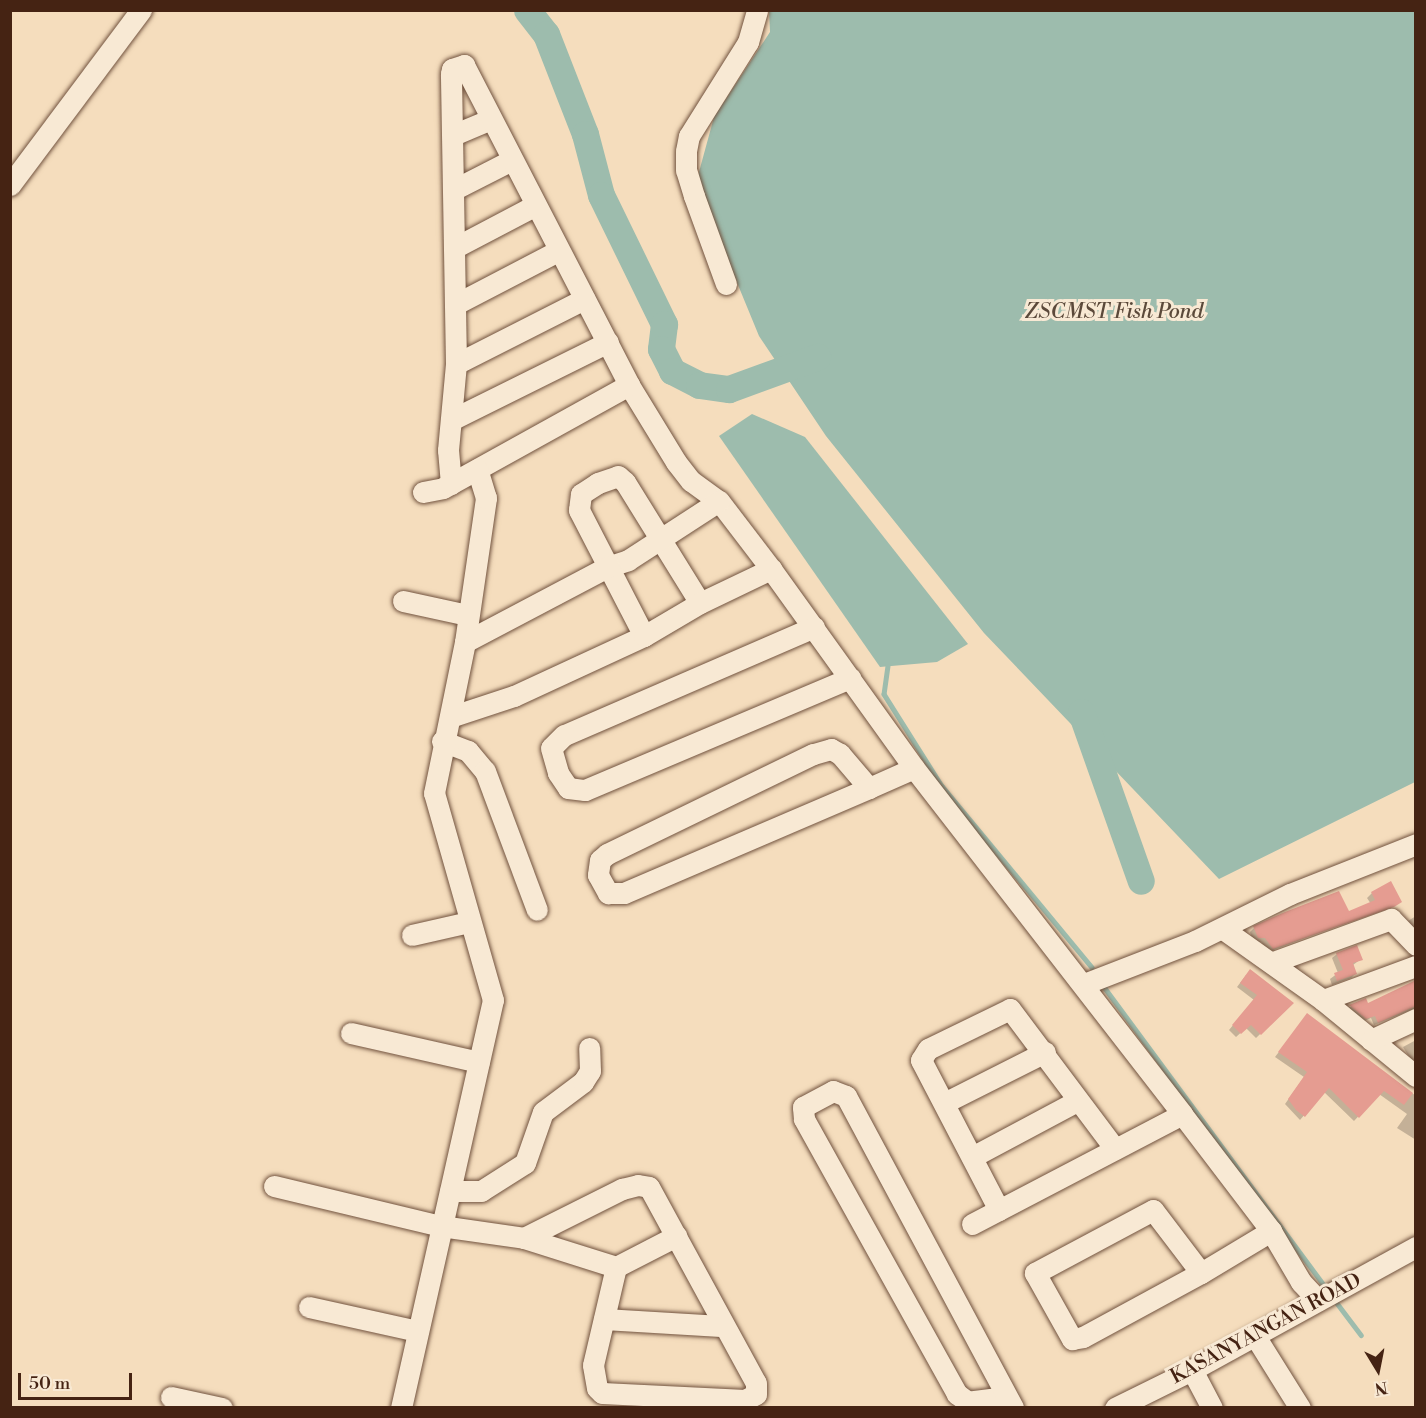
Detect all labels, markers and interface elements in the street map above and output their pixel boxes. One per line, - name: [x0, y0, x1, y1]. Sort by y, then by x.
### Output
- water label: ZSCMST Fish Pond: [1025, 299, 1203, 325]
- street label: KASANYANGAN ROAD: [1167, 1268, 1365, 1390]
- north arrow: [1348, 1340, 1408, 1400]
- scale bar: [21, 1361, 135, 1399]
- text: 50 m: [29, 1372, 70, 1395]
- text: N: [1373, 1377, 1389, 1399]

